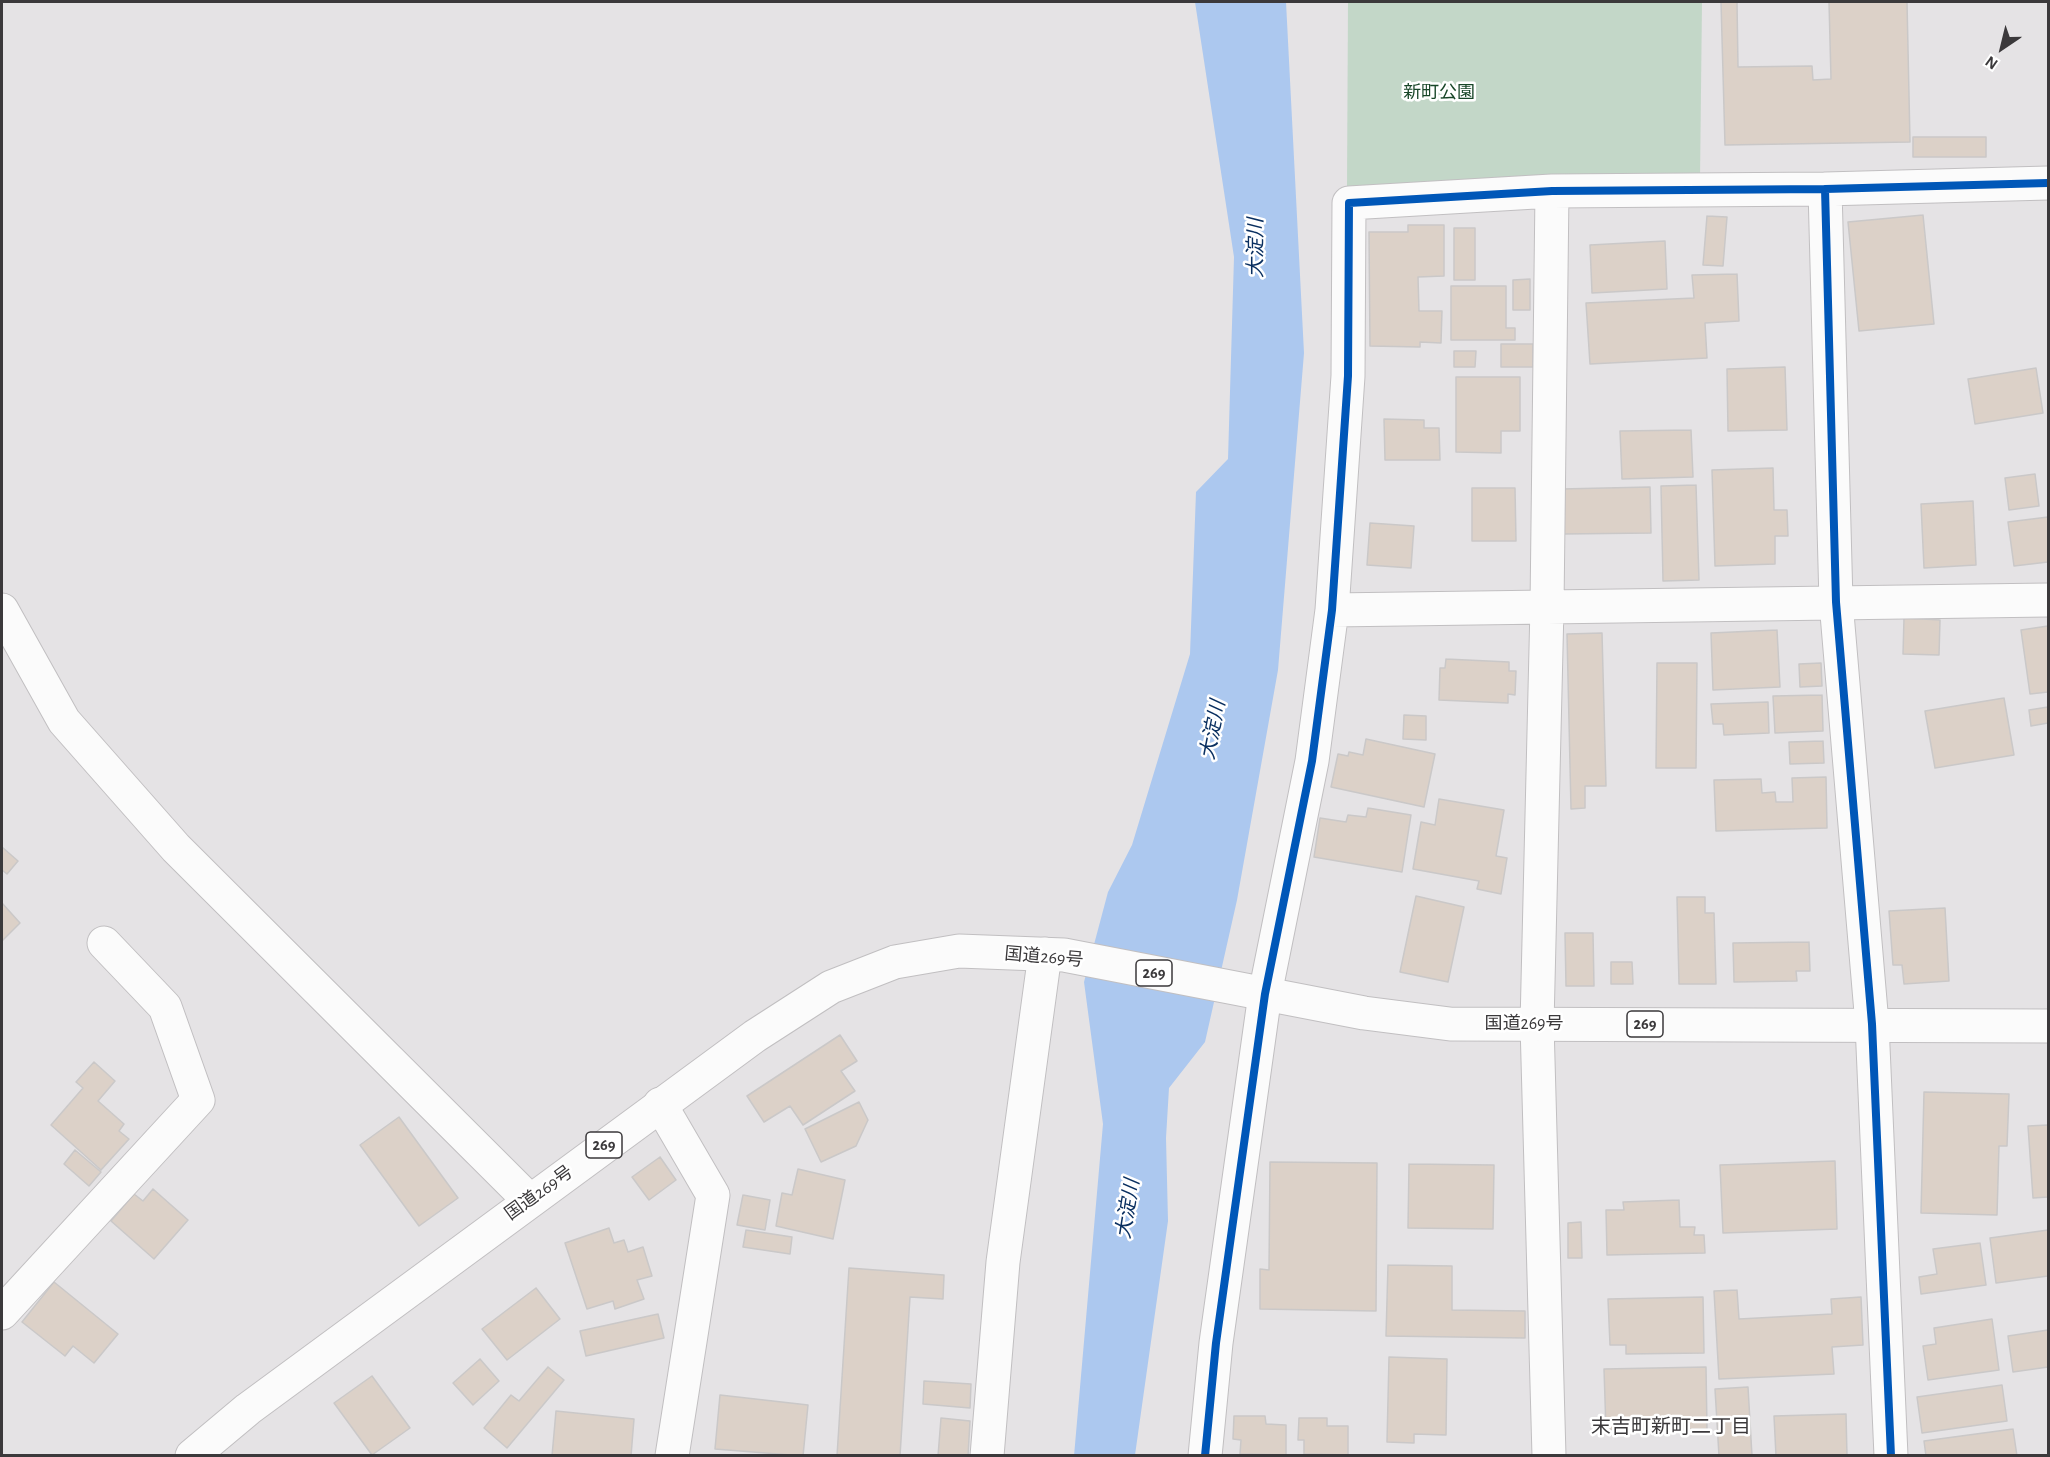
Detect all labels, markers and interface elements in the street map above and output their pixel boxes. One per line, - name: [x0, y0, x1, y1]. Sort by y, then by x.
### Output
- north arrow: [1972, 18, 2032, 78]
- text: N: [1983, 53, 2001, 72]
- park label: 新町公園: [1403, 82, 1475, 104]
- water label: 大淀川: [1244, 218, 1268, 278]
- water label: 大淀川: [1195, 698, 1231, 762]
- street label: 国道269号: [1004, 943, 1084, 971]
- road number: 269: [1136, 960, 1172, 986]
- road number: 269: [1627, 1011, 1663, 1037]
- street label: 国道269号: [1484, 1013, 1564, 1035]
- road number: 269: [586, 1132, 622, 1158]
- street label: 国道269号: [501, 1161, 577, 1225]
- water label: 大淀川: [1111, 1177, 1145, 1241]
- district label: 末吉町新町二丁目: [1591, 1415, 1751, 1439]

